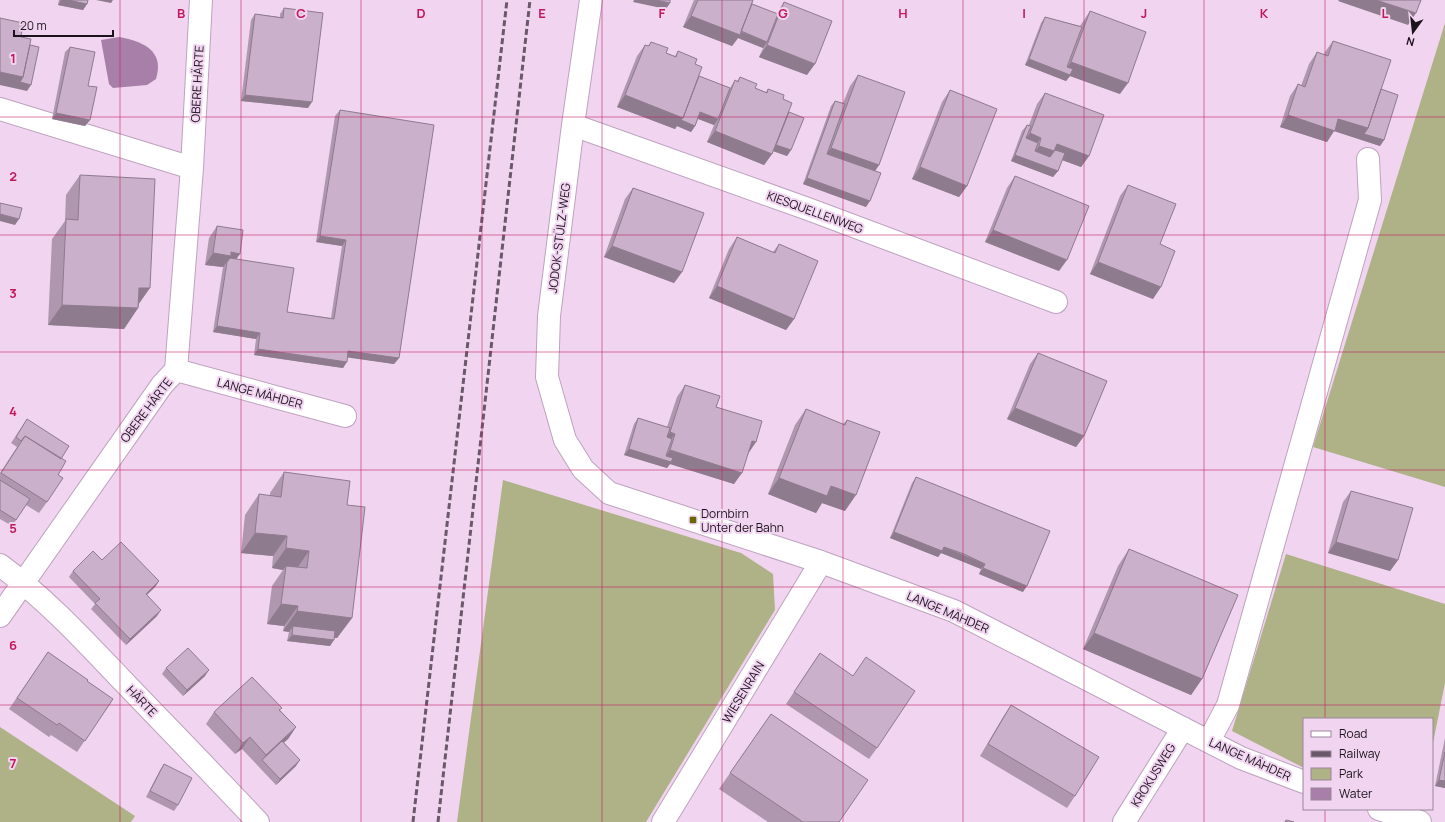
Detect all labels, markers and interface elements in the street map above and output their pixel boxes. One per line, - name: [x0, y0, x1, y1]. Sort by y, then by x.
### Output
- text: B: [177, 4, 185, 22]
- text: C: [296, 4, 306, 22]
- text: D: [416, 4, 426, 22]
- text: E: [538, 4, 546, 22]
- text: F: [659, 4, 666, 22]
- text: G: [778, 4, 788, 22]
- text: H: [898, 4, 908, 22]
- text: I: [1022, 4, 1026, 22]
- text: J: [1141, 4, 1147, 22]
- text: K: [1260, 4, 1269, 22]
- text: L: [1382, 4, 1389, 22]
- scale bar: [14, 12, 113, 38]
- north arrow: [1393, 12, 1433, 52]
- text: 20 m: [20, 17, 47, 34]
- text: N: [1404, 34, 1416, 50]
- street label: OBERE HÄRTE: [186, 45, 208, 123]
- text: 1: [10, 49, 16, 67]
- text: 2: [9, 167, 17, 185]
- street label: JODOK-STÜLZ-WEG: [544, 181, 574, 294]
- street label: KIESQUELLENWEG: [765, 187, 866, 237]
- text: 3: [9, 284, 17, 302]
- street label: LANGE MÄHDER: [215, 373, 305, 413]
- street label: OBERE HÄRTE: [116, 374, 176, 446]
- text: 4: [9, 402, 17, 420]
- place label: Dornbirn Unter der Bahn: [701, 505, 784, 536]
- marker: Dornbirn Unter der Bahn: [688, 515, 698, 525]
- text: 5: [9, 519, 17, 537]
- street label: LANGE MÄHDER: [904, 587, 992, 637]
- text: 6: [9, 636, 17, 654]
- street label: WIESENRAIN: [718, 658, 768, 726]
- street label: HÄRTE: [123, 682, 161, 720]
- legend: [1303, 718, 1433, 810]
- text: Road: [1339, 725, 1367, 742]
- street label: LANGE MÄHDER: [1206, 733, 1294, 785]
- street label: KROKUSWEG: [1127, 740, 1180, 810]
- text: Railway: [1339, 745, 1381, 762]
- text: 7: [10, 754, 17, 772]
- text: Park: [1339, 765, 1364, 782]
- text: Water: [1339, 785, 1373, 802]

